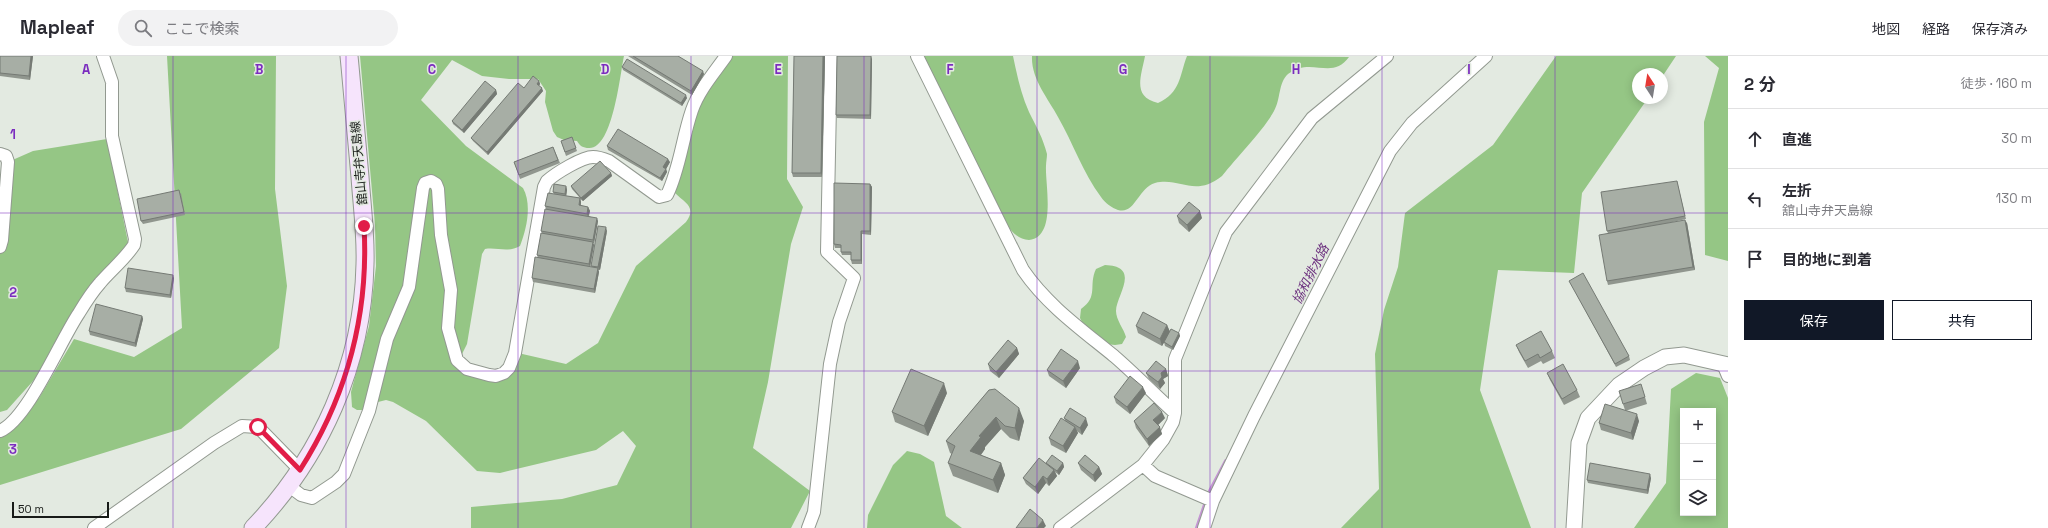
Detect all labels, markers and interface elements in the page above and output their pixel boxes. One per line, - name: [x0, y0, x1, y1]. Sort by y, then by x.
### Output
- search box: [118, 10, 398, 46]
- text: Mapleaf: [20, 15, 94, 40]
- icon: search: [132, 17, 154, 39]
- text: ここで検索: [164, 19, 239, 38]
- text: 地図: [1872, 20, 1900, 38]
- text: 経路: [1922, 20, 1950, 38]
- text: 保存済み: [1972, 20, 2028, 38]
- text: A: [82, 61, 91, 78]
- text: B: [255, 61, 264, 78]
- text: C: [428, 61, 436, 78]
- text: D: [601, 61, 610, 78]
- text: E: [774, 61, 782, 78]
- text: F: [947, 61, 954, 78]
- text: G: [1119, 61, 1127, 78]
- text: H: [1292, 61, 1300, 78]
- text: I: [1467, 61, 1471, 78]
- north arrow: [1632, 68, 1668, 104]
- text: 2 分: [1744, 73, 1775, 95]
- text: 徒歩 · 160 m: [1961, 75, 2032, 92]
- street label: 舘山寺弁天島線: [347, 120, 371, 206]
- text: 1: [10, 126, 16, 143]
- icon: ahead: [1744, 128, 1766, 150]
- text: 直進: [1782, 130, 1812, 149]
- text: 30 m: [2001, 130, 2032, 147]
- text: 左折: [1782, 181, 1812, 200]
- icon: left: [1744, 188, 1766, 210]
- text: 130 m: [1996, 190, 2032, 207]
- text: 舘山寺弁天島線: [1782, 202, 1873, 219]
- route end: [355, 217, 373, 235]
- water label: 協和排水路: [1288, 241, 1333, 307]
- icon: arrive: [1744, 248, 1766, 270]
- text: 目的地に到着: [1782, 250, 1872, 269]
- text: 2: [9, 284, 17, 301]
- button: 保存: [1744, 300, 1884, 340]
- button: 共有: [1892, 300, 2032, 340]
- map controls: [1680, 408, 1716, 516]
- button: +: [1680, 408, 1716, 444]
- route start: [249, 418, 267, 436]
- text: 3: [9, 441, 17, 458]
- button: −: [1680, 444, 1716, 480]
- button: layers: [1680, 480, 1716, 516]
- scale bar: [12, 500, 109, 519]
- text: 50 m: [18, 502, 44, 516]

